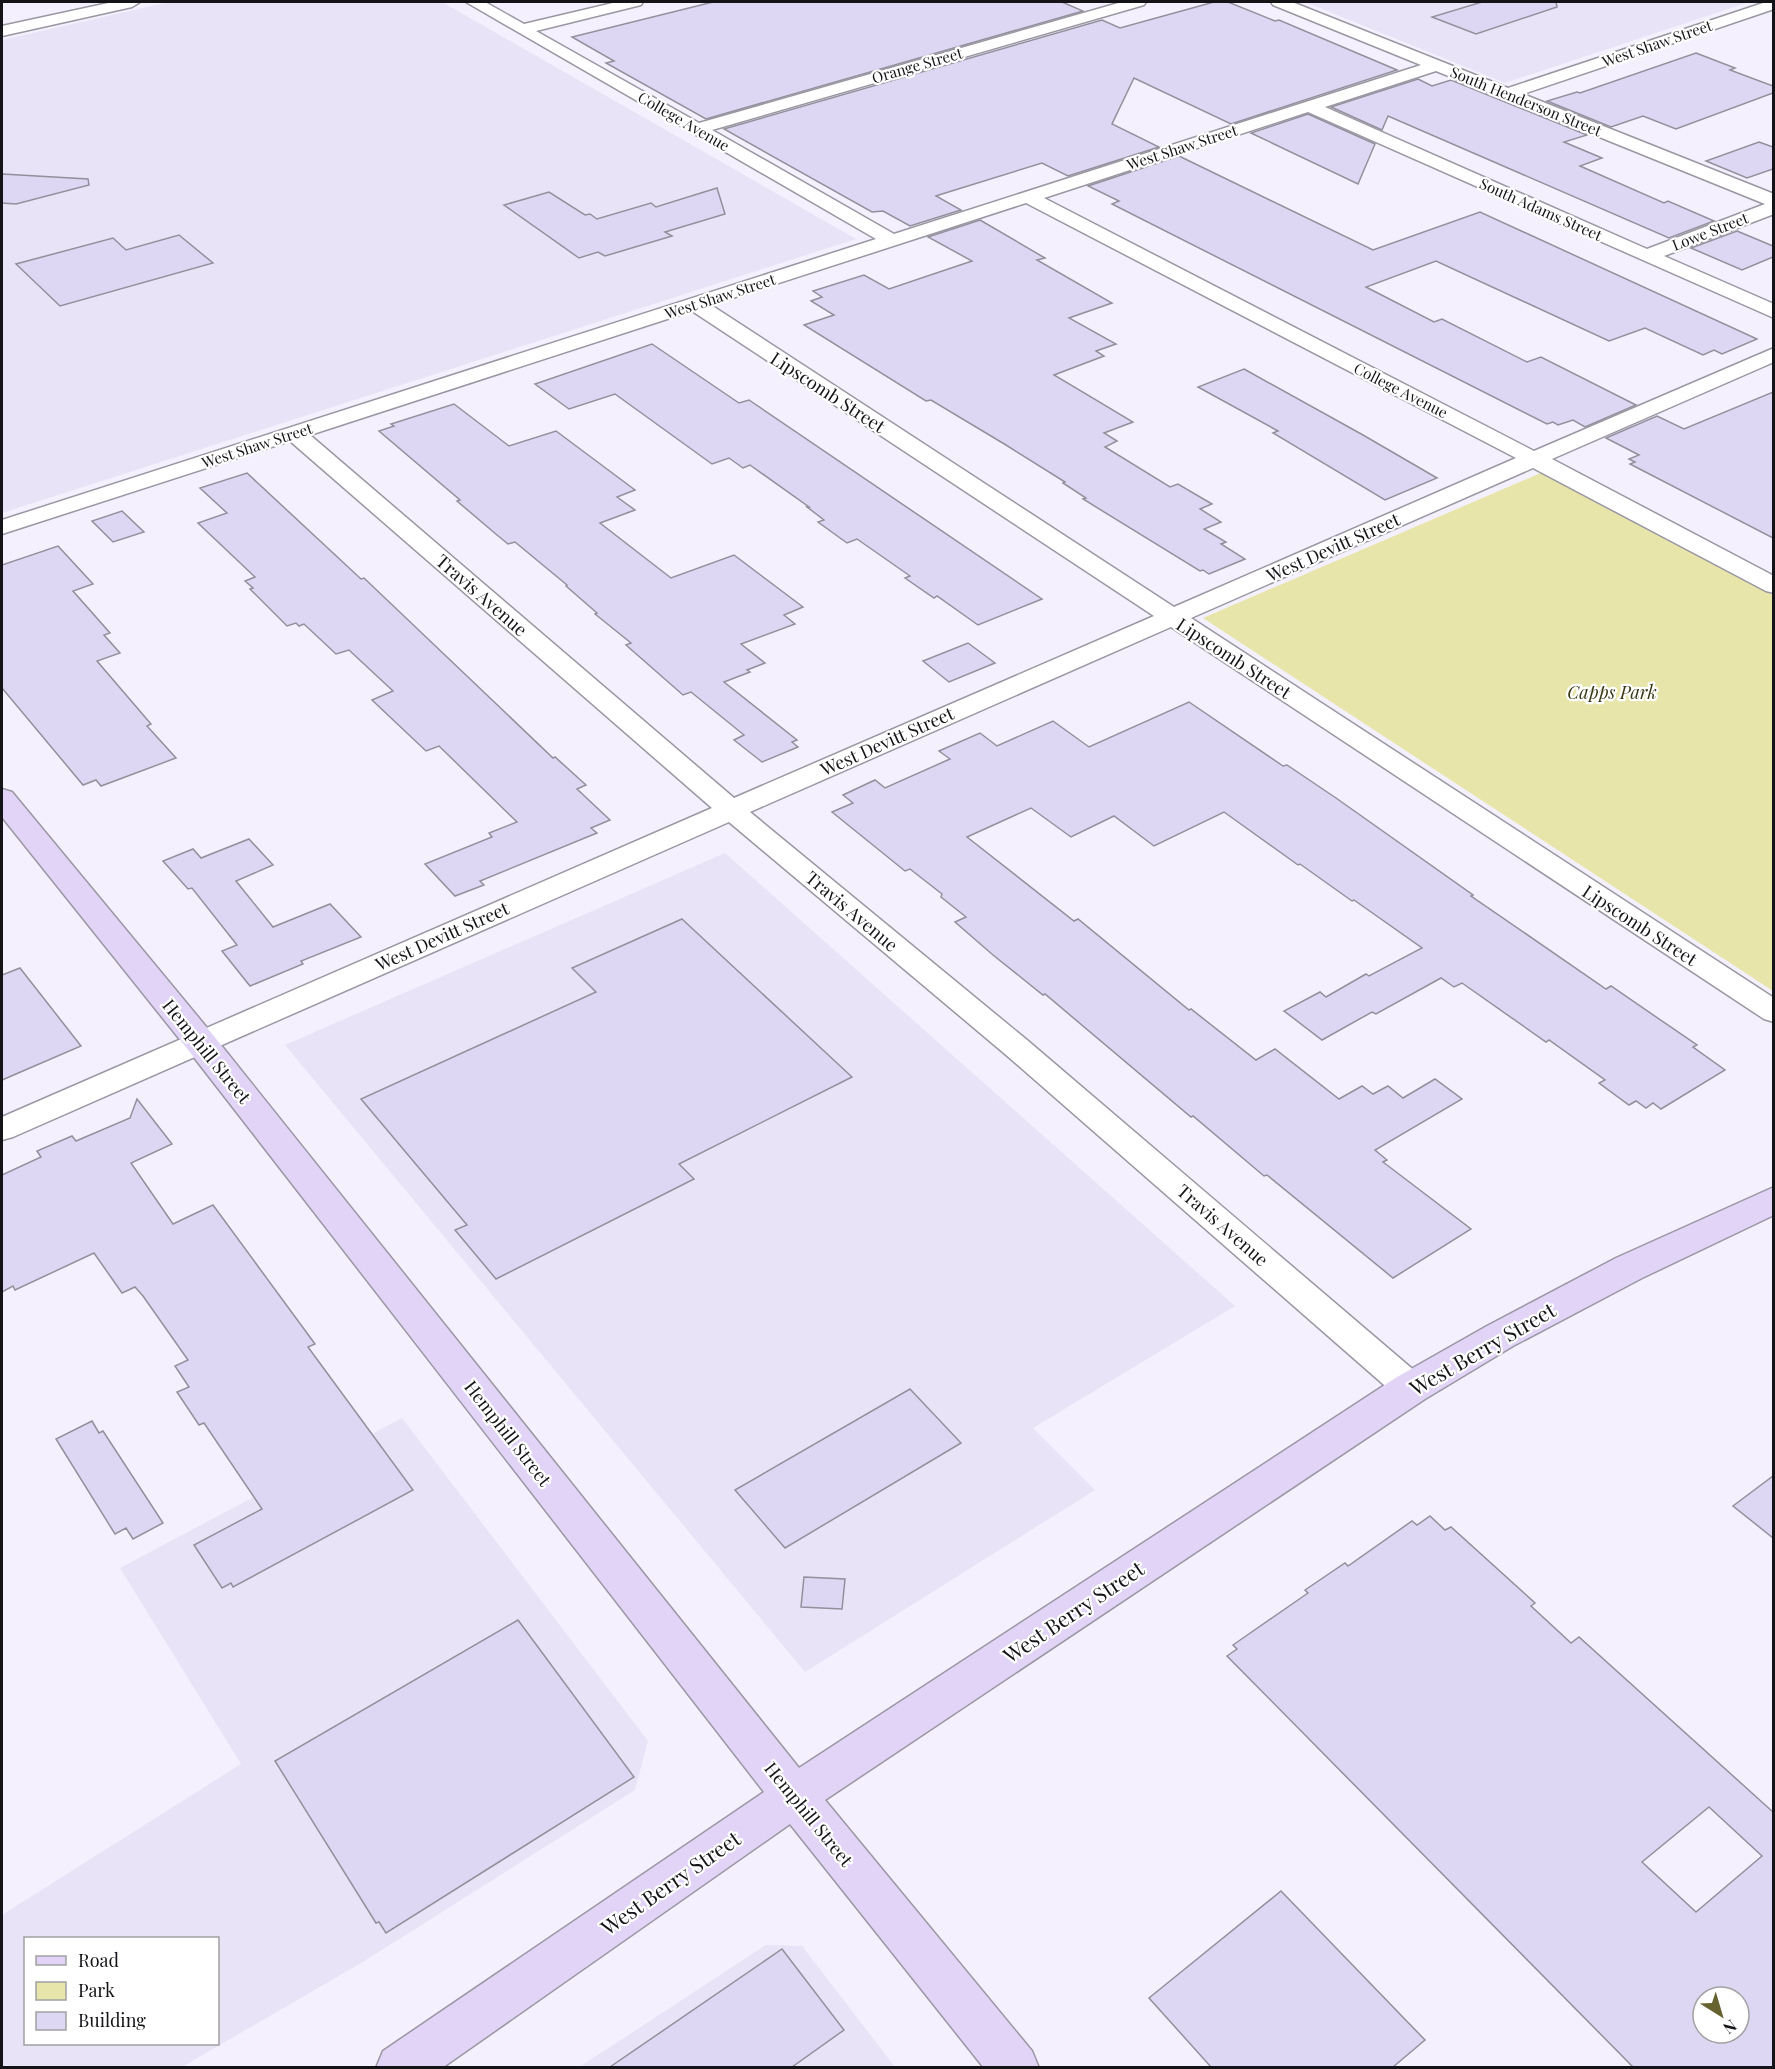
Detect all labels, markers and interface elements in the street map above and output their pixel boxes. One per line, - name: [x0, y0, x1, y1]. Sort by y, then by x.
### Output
- street label: West Shaw Street: [1598, 15, 1715, 72]
- street label: Orange Street: [869, 42, 965, 87]
- street label: South Henderson Street: [1447, 61, 1605, 141]
- street label: College Avenue: [635, 87, 733, 155]
- street label: West Shaw Street: [1123, 119, 1240, 175]
- street label: South Adams Street: [1477, 173, 1606, 245]
- street label: Lowe Street: [1669, 207, 1752, 255]
- street label: West Shaw Street: [661, 268, 778, 324]
- street label: Lipscomb Street: [766, 346, 890, 438]
- street label: College Avenue: [1351, 358, 1451, 422]
- street label: West Shaw Street: [198, 417, 315, 473]
- street label: West Devitt Street: [1262, 507, 1404, 588]
- street label: Travis Avenue: [431, 549, 533, 641]
- street label: Lipscomb Street: [1172, 612, 1296, 704]
- park label: Capps Park: [1567, 680, 1657, 704]
- street label: West Devitt Street: [816, 701, 958, 782]
- street label: Travis Avenue: [801, 865, 903, 957]
- street label: Lipscomb Street: [1578, 879, 1702, 971]
- street label: West Devitt Street: [371, 896, 513, 977]
- street label: Hemphill Street: [157, 994, 257, 1109]
- street label: Travis Avenue: [1172, 1179, 1274, 1271]
- street label: West Berry Street: [1403, 1295, 1560, 1402]
- street label: Hemphill Street: [459, 1375, 557, 1491]
- street label: West Berry Street: [996, 1553, 1149, 1669]
- street label: Hemphill Street: [759, 1757, 859, 1872]
- street label: West Berry Street: [594, 1823, 746, 1941]
- legend: [24, 1937, 219, 2045]
- text: Road: [78, 1948, 119, 1972]
- text: Park: [78, 1978, 115, 2002]
- north arrow: [1691, 1985, 1751, 2045]
- text: Building: [78, 2008, 146, 2032]
- text: N: [1719, 2016, 1741, 2040]

